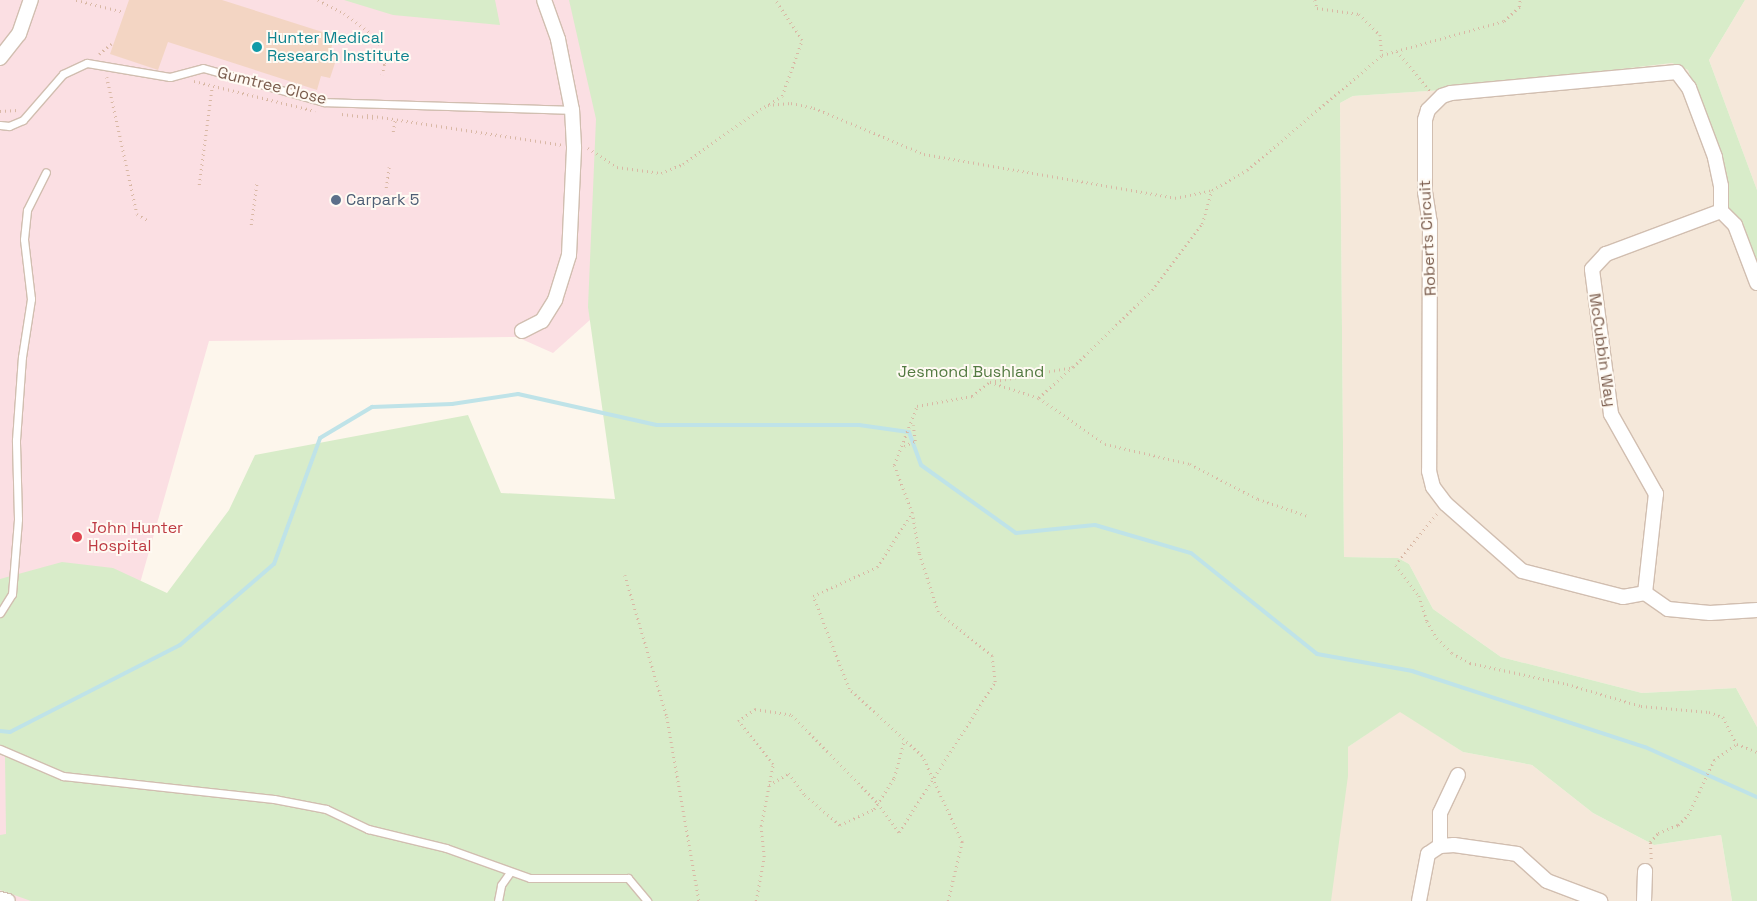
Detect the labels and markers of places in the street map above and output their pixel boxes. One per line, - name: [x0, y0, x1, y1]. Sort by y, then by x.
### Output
- place label: Hunter Medical Research Institute: [267, 28, 410, 66]
- marker: Hunter Medical Research Institute: [251, 41, 263, 53]
- place label: Carpark 5: [346, 190, 419, 210]
- marker: Carpark 5: [330, 194, 342, 206]
- place label: John Hunter Hospital: [88, 518, 183, 556]
- marker: John Hunter Hospital: [70, 530, 84, 544]

